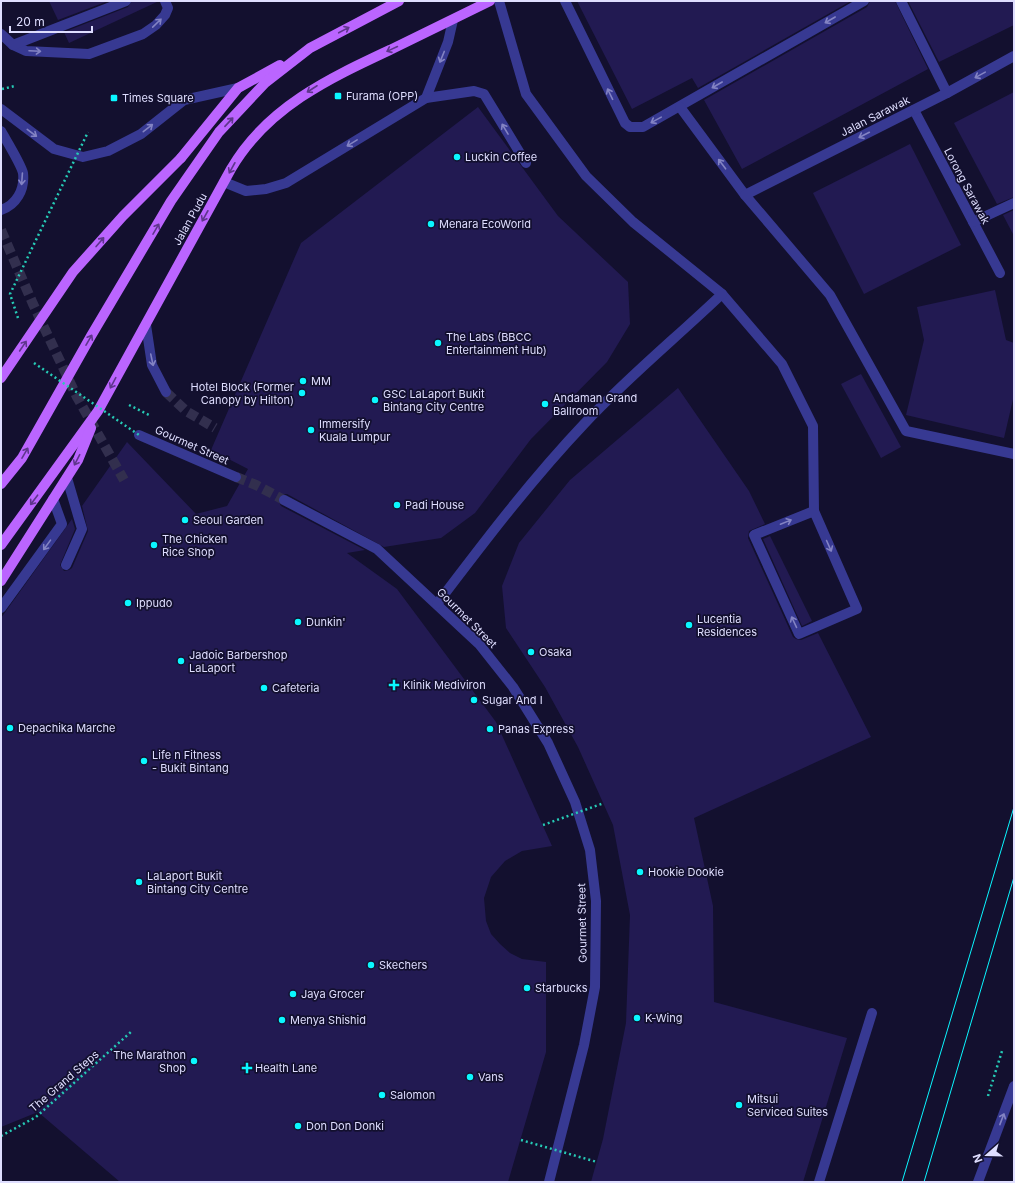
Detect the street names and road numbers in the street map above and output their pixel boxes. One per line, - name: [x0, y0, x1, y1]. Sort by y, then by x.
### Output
- street label: Jalan Sarawak: [838, 93, 912, 139]
- street label: Lorong Sarawak: [941, 145, 993, 227]
- street label: Jalan Pudu: [170, 190, 210, 248]
- street label: Gourmet Street: [153, 422, 231, 468]
- street label: Gourmet Street: [434, 585, 500, 651]
- street label: Gourmet Street: [574, 883, 590, 963]
- street label: The Grand Steps: [26, 1047, 102, 1115]

